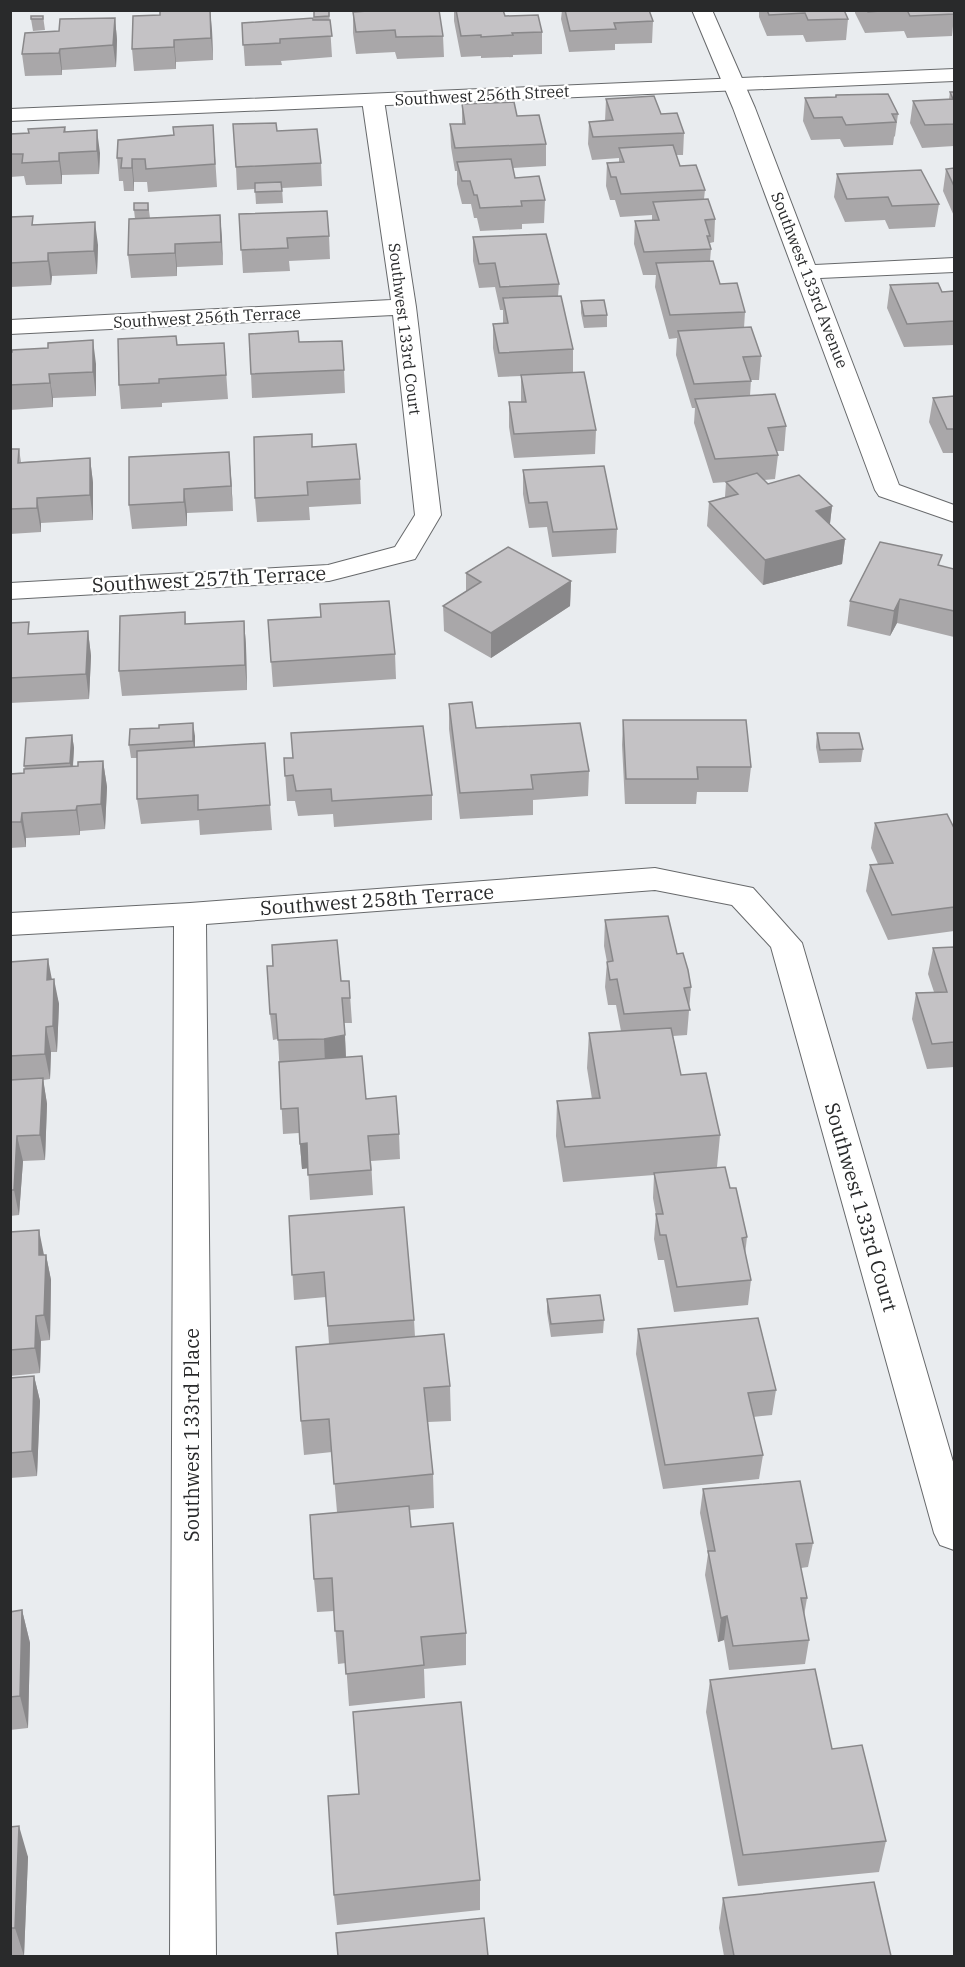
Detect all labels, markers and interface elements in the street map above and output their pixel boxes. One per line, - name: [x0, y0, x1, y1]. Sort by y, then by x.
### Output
- street label: Southwest 256th Street: [394, 80, 570, 110]
- street label: Southwest 133rd Avenue: [767, 189, 853, 371]
- street label: Southwest 133rd Court: [385, 242, 426, 416]
- street label: Southwest 256th Terrace: [113, 302, 301, 332]
- street label: Southwest 257th Terrace: [91, 559, 327, 598]
- street label: Southwest 258th Terrace: [259, 878, 495, 921]
- street label: Southwest 133rd Court: [819, 1099, 904, 1315]
- street label: Southwest 133rd Place: [178, 1328, 205, 1542]

